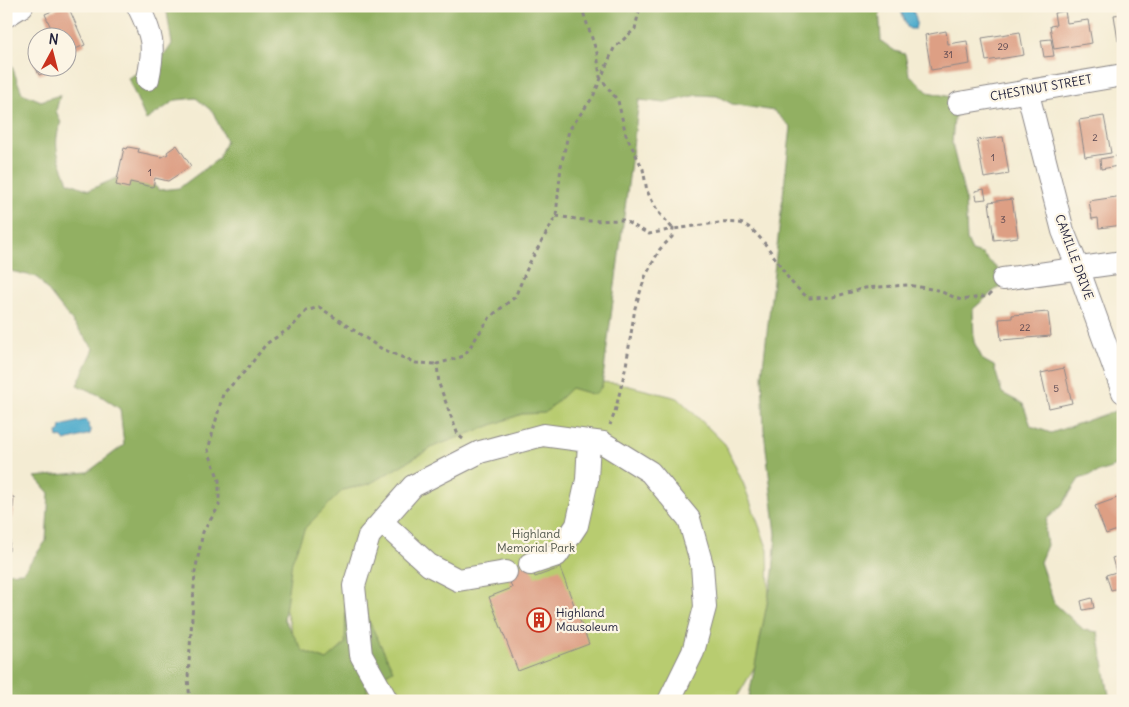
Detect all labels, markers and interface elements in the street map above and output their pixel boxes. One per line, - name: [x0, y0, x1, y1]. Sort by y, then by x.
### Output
- north arrow: [28, 28, 78, 78]
- text: N: [48, 30, 59, 49]
- house number: 29: [997, 40, 1009, 53]
- house number: 31: [943, 48, 953, 61]
- street label: CHESTNUT STREET: [989, 71, 1093, 104]
- house number: 2: [1092, 131, 1098, 144]
- house number: 1: [991, 151, 995, 164]
- house number: 1: [148, 166, 152, 179]
- street label: CAMILLE DRIVE: [1052, 212, 1097, 301]
- house number: 3: [1000, 213, 1006, 226]
- house number: 22: [1020, 321, 1031, 334]
- house number: 5: [1053, 382, 1059, 395]
- park label: Highland Memorial Park: [497, 526, 575, 555]
- place label: Highland Mausoleum: [556, 605, 619, 634]
- building icon: Highland Mausoleum: [526, 607, 552, 633]

